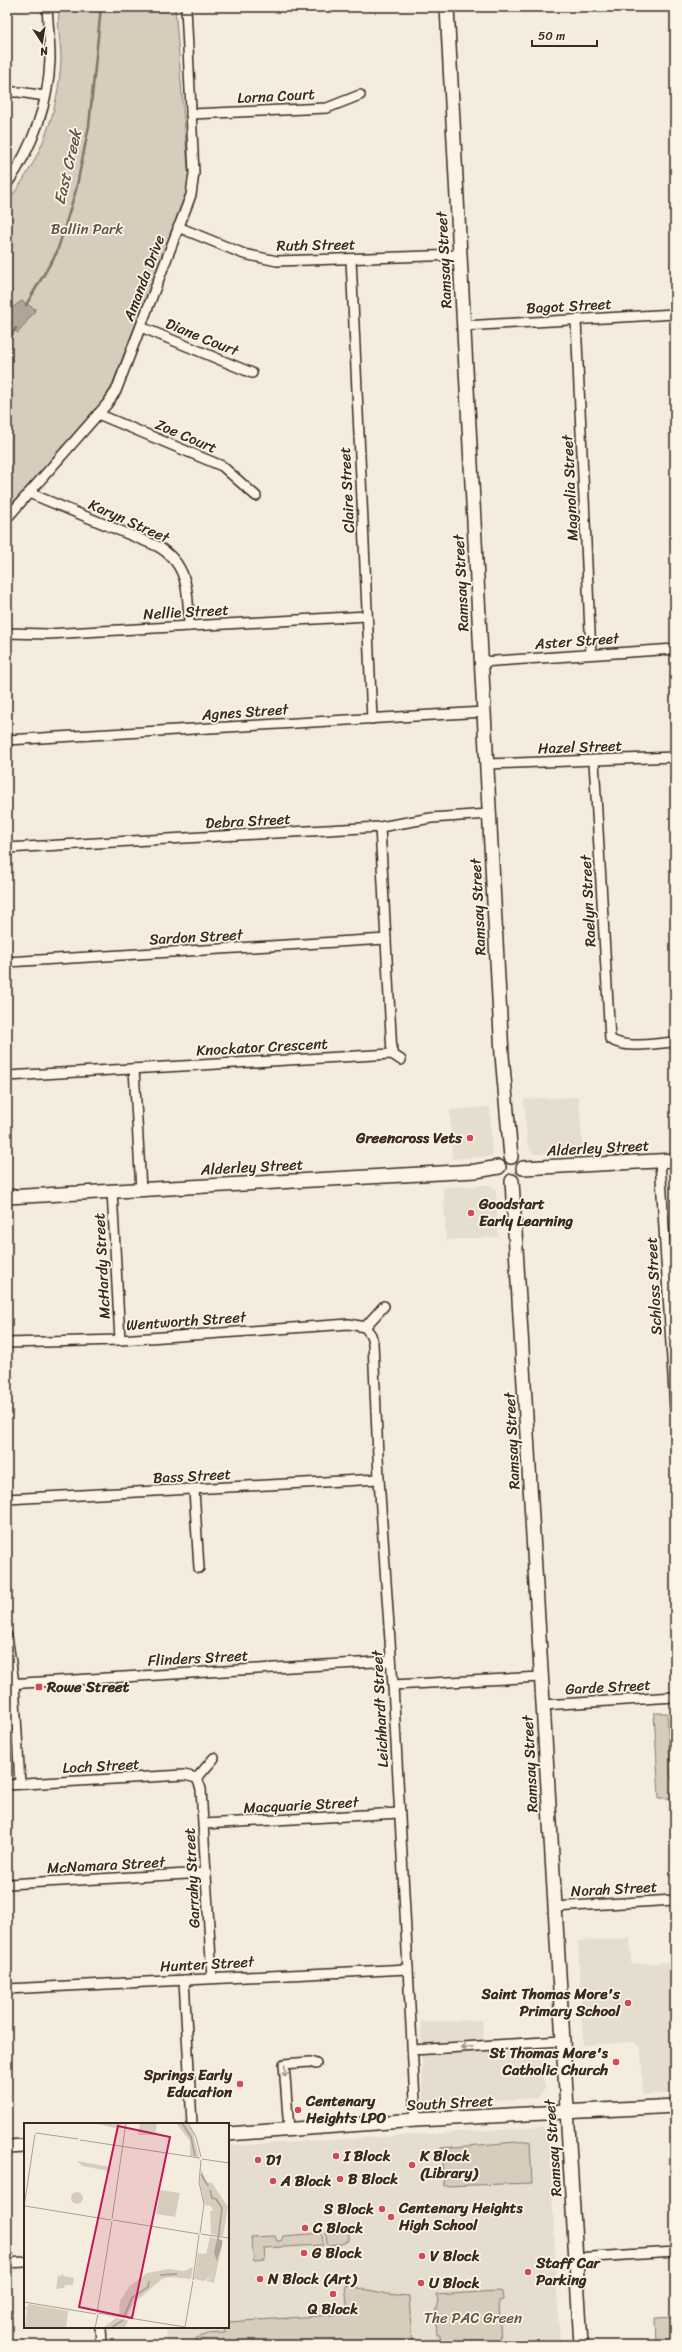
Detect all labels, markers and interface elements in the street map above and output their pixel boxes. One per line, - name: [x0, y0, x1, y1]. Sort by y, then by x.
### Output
- north arrow: [22, 22, 62, 62]
- scale bar: [532, 22, 597, 48]
- text: 50 m: [538, 25, 565, 47]
- text: N: [38, 41, 51, 61]
- street label: Lorna Court: [236, 81, 316, 111]
- water label: East Creek: [45, 124, 91, 208]
- street label: Ramsay Street: [428, 210, 460, 309]
- park label: Ballin Park: [51, 216, 123, 242]
- street label: Amanda Drive: [115, 231, 172, 326]
- street label: Ruth Street: [276, 231, 356, 259]
- street label: Bagot Street: [525, 291, 613, 321]
- street label: Diane Court: [161, 311, 243, 364]
- street label: Zoe Court: [151, 411, 221, 461]
- street label: Magnolia Street: [554, 433, 586, 542]
- street label: Claire Street: [332, 446, 362, 534]
- street label: Karyn Street: [84, 492, 175, 551]
- street label: Ramsay Street: [445, 533, 477, 632]
- street label: Nellie Street: [143, 597, 230, 627]
- street label: Aster Street: [533, 625, 621, 657]
- street label: Agnes Street: [200, 696, 290, 728]
- street label: Hazel Street: [537, 733, 623, 761]
- street label: Debra Street: [205, 806, 292, 836]
- street label: Raelyn Street: [573, 853, 603, 948]
- street label: Ramsay Street: [462, 857, 494, 956]
- street label: Sardon Street: [148, 922, 244, 952]
- street label: Knockator Crescent: [195, 1031, 329, 1063]
- place label: Greencross Vets: [355, 1125, 463, 1151]
- street label: Alderley Street: [545, 1132, 650, 1164]
- marker: Greencross Vets: [465, 1133, 475, 1143]
- street label: Alderley Street: [199, 1151, 304, 1183]
- place label: Goodstart Early Learning: [478, 1191, 574, 1234]
- marker: Goodstart Early Learning: [466, 1208, 476, 1218]
- street label: McHardy Street: [86, 1212, 118, 1320]
- street label: Schloss Street: [638, 1236, 670, 1336]
- street label: Wentworth Street: [125, 1304, 248, 1338]
- street label: Ramsay Street: [496, 1391, 528, 1490]
- street label: Bass Street: [152, 1461, 232, 1491]
- street label: Flinders Street: [147, 1642, 249, 1674]
- street label: Leichhardt Street: [364, 1649, 396, 1768]
- street label: Garde Street: [565, 1672, 652, 1702]
- place label: Rowe Street: [46, 1674, 130, 1700]
- marker: Rowe Street: [34, 1682, 44, 1692]
- street label: Ramsay Street: [514, 1714, 546, 1813]
- street label: Loch Street: [62, 1751, 141, 1781]
- street label: Macquarie Street: [243, 1789, 360, 1821]
- street label: Garrahy Street: [176, 1827, 208, 1929]
- street label: McNamara Street: [46, 1849, 167, 1881]
- street label: Norah Street: [570, 1874, 658, 1904]
- street label: Hunter Street: [159, 1949, 256, 1979]
- place label: Saint Thomas More's Primary School: [481, 1981, 621, 2024]
- marker: Saint Thomas More's Primary School: [623, 1998, 633, 2008]
- place label: St Thomas More's Catholic Church: [489, 2040, 609, 2083]
- one-way arrow: [461, 2043, 474, 2050]
- marker: St Thomas More's Catholic Church: [611, 2057, 621, 2067]
- place label: Springs Early Education: [143, 2062, 233, 2105]
- one-way arrow: [281, 2064, 288, 2077]
- marker: Springs Early Education: [235, 2079, 245, 2089]
- place label: Centenary Heights LPO: [305, 2088, 386, 2131]
- street label: South Street: [406, 2088, 495, 2118]
- street label: Ramsay Street: [537, 2098, 569, 2197]
- marker: Centenary Heights LPO: [293, 2105, 303, 2115]
- inset map: [24, 2123, 229, 2328]
- place label: I Block: [343, 2143, 391, 2169]
- place label: K Block (Library): [419, 2143, 479, 2186]
- place label: D1: [266, 2147, 282, 2173]
- marker: I Block: [331, 2151, 341, 2161]
- marker: D1: [253, 2155, 263, 2165]
- marker: K Block (Library): [407, 2160, 417, 2170]
- place label: B Block: [348, 2166, 398, 2192]
- place label: A Block: [280, 2168, 332, 2194]
- marker: B Block: [335, 2174, 345, 2184]
- marker: A Block: [268, 2176, 278, 2186]
- place label: Centenary Heights High School: [398, 2195, 523, 2238]
- place label: S Block: [323, 2196, 374, 2222]
- marker: S Block: [377, 2204, 387, 2214]
- marker: Centenary Heights High School: [386, 2212, 396, 2222]
- place label: C Block: [312, 2215, 363, 2241]
- marker: C Block: [300, 2223, 310, 2233]
- place label: G Block: [311, 2240, 362, 2266]
- place label: V Block: [430, 2243, 480, 2269]
- marker: G Block: [299, 2248, 309, 2258]
- place label: Staff Car Parking: [535, 2250, 602, 2293]
- marker: V Block: [417, 2251, 427, 2261]
- place label: N Block (Art): [267, 2266, 358, 2292]
- marker: Staff Car Parking: [523, 2267, 533, 2277]
- place label: U Block: [429, 2270, 480, 2296]
- marker: N Block (Art): [255, 2274, 265, 2284]
- marker: U Block: [416, 2278, 426, 2288]
- marker: Q Block: [328, 2289, 338, 2299]
- place label: Q Block: [307, 2296, 358, 2322]
- park label: The PAC Green: [424, 2305, 522, 2331]

